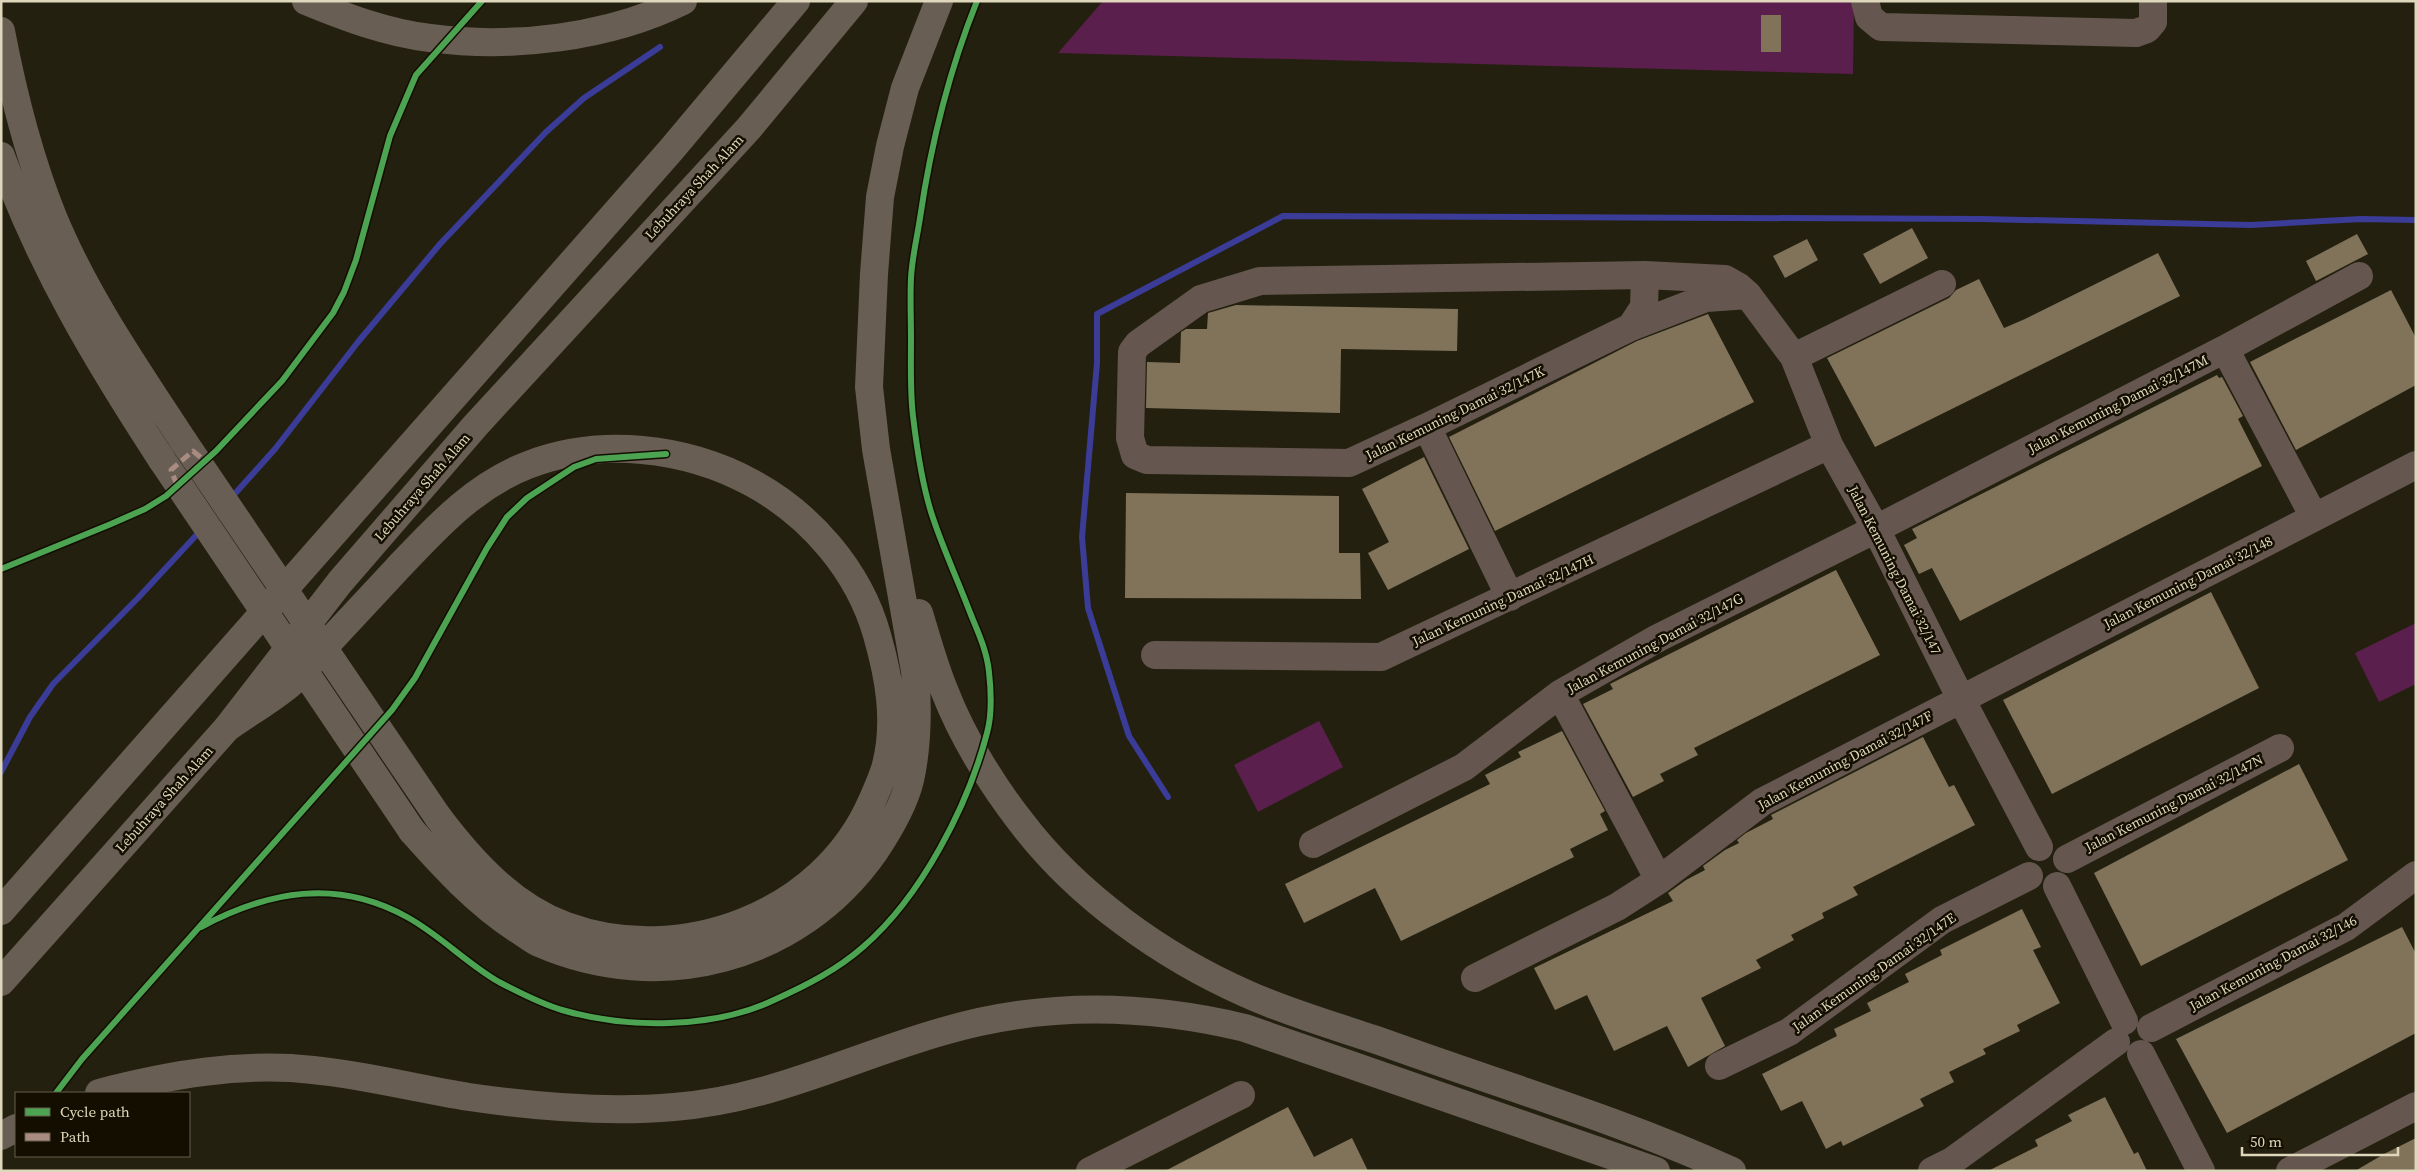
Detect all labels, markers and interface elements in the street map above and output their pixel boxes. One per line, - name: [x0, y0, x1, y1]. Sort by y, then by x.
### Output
- street label: Lebuhraya Shah Alam: [640, 130, 748, 244]
- street label: Jalan Kemuning Damai 32/147M: [2024, 350, 2212, 459]
- street label: Jalan Kemuning Damai 32/147K: [1361, 361, 1548, 466]
- street label: Lebuhraya Shah Alam: [369, 428, 475, 545]
- street label: Jalan Kemuning Damai 32/147: [1843, 481, 1946, 658]
- street label: Jalan Kemuning Damai 32/148: [2099, 531, 2276, 634]
- street label: Jalan Kemuning Damai 32/147H: [1408, 549, 1597, 651]
- street label: Jalan Kemuning Damai 32/147G: [1563, 588, 1747, 698]
- street label: Jalan Kemuning Damai 32/147F: [1753, 705, 1936, 815]
- street label: Lebuhraya Shah Alam: [111, 741, 218, 857]
- street label: Jalan Kemuning Damai 32/147N: [2081, 749, 2267, 857]
- street label: Jalan Kemuning Damai 32/147E: [1787, 908, 1960, 1037]
- street label: Jalan Kemuning Damai 32/146: [2185, 910, 2360, 1016]
- legend: [15, 1092, 190, 1157]
- text: Cycle path: [60, 1101, 130, 1122]
- scale bar: [2242, 1124, 2398, 1156]
- text: Path: [60, 1126, 90, 1147]
- text: 50 m: [2250, 1131, 2282, 1152]

